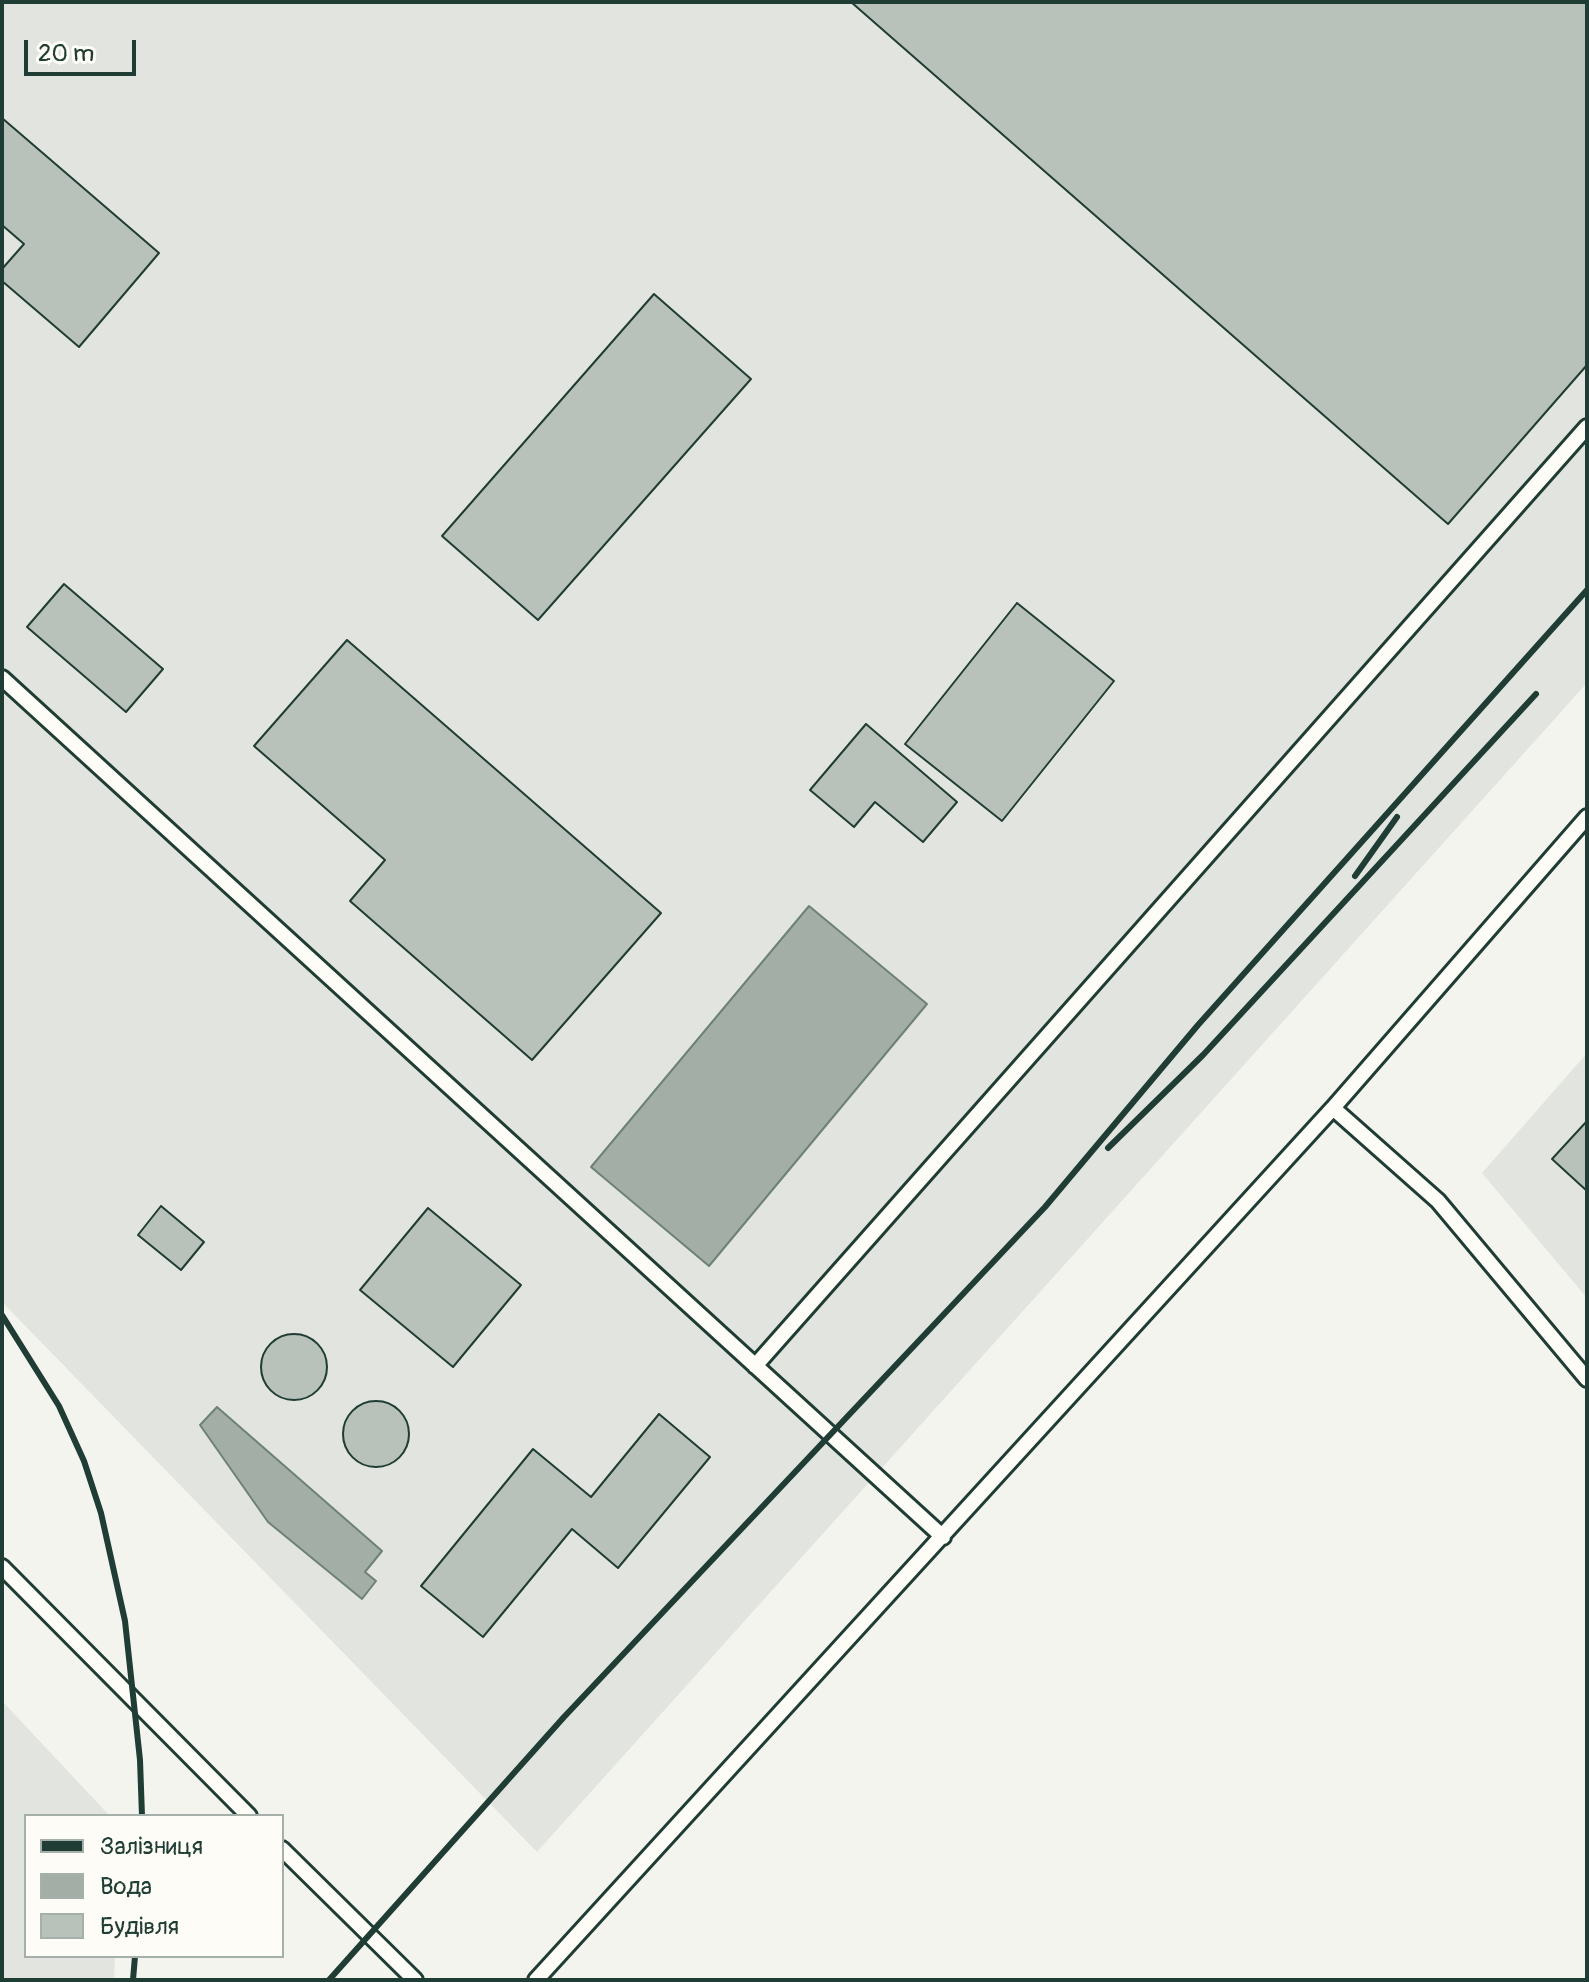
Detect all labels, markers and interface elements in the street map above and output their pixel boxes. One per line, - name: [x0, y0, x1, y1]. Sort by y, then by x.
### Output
- scale bar: [28, 24, 140, 74]
- text: 20 m: [38, 39, 94, 68]
- legend: [24, 1814, 284, 1958]
- text: Залізниця: [100, 1832, 203, 1861]
- text: Вода: [100, 1872, 152, 1901]
- text: Будівля: [100, 1912, 179, 1941]

